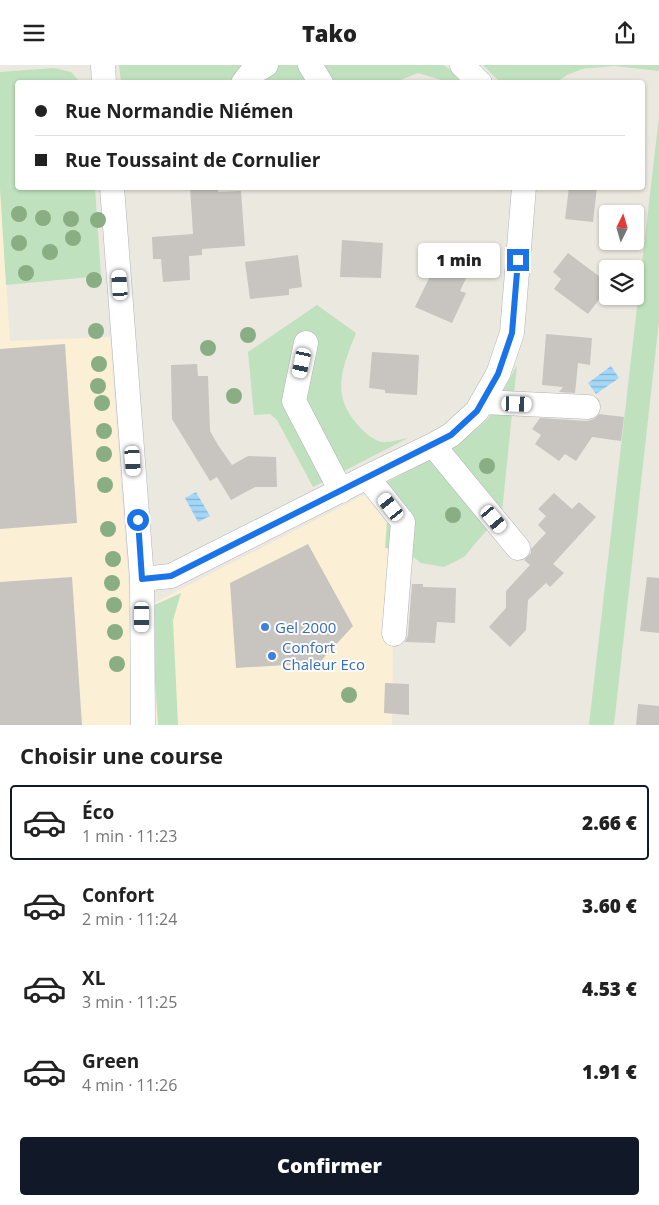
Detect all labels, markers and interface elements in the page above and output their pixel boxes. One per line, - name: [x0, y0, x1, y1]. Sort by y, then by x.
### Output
- text: Tako: [302, 18, 357, 48]
- icon: menu: [20, 19, 48, 47]
- icon: share: [611, 19, 639, 47]
- text: Rue Normandie Niémen: [65, 98, 293, 124]
- text: Rue Toussaint de Cornulier: [65, 147, 320, 173]
- north arrow: [599, 205, 644, 250]
- map controls: [599, 205, 644, 305]
- callout: 1 min: [418, 243, 500, 277]
- text: 1 min: [436, 249, 482, 271]
- route end: [507, 249, 529, 271]
- button: layers: [599, 260, 644, 305]
- car: [111, 270, 128, 300]
- car: [291, 347, 312, 379]
- car: [501, 396, 532, 412]
- car: [124, 446, 141, 476]
- car: [375, 491, 406, 523]
- car: [478, 503, 509, 535]
- route start: [127, 509, 149, 531]
- car: [134, 602, 149, 632]
- place label: Gel 2000: [275, 617, 336, 637]
- marker: Gel 2000: [259, 621, 271, 633]
- place label: Confort Chaleur Eco: [282, 637, 365, 674]
- marker: Confort Chaleur Eco: [266, 650, 278, 662]
- text: Choisir une course: [20, 740, 223, 770]
- text: Éco: [82, 799, 114, 825]
- icon: car: [22, 800, 67, 845]
- text: 2.66 €: [582, 810, 637, 836]
- text: 1 min · 11:23: [82, 825, 177, 847]
- text: Confort: [82, 882, 154, 908]
- icon: car: [22, 883, 67, 928]
- text: 3.60 €: [582, 893, 637, 919]
- text: 2 min · 11:24: [82, 908, 177, 930]
- text: XL: [82, 965, 105, 991]
- icon: car: [22, 966, 67, 1011]
- text: 4.53 €: [582, 976, 637, 1002]
- text: 3 min · 11:25: [82, 991, 177, 1013]
- text: Green: [82, 1048, 139, 1074]
- icon: car: [22, 1049, 67, 1094]
- text: 1.91 €: [582, 1059, 637, 1085]
- text: 4 min · 11:26: [82, 1074, 177, 1096]
- button: Confirmer: [20, 1137, 639, 1195]

